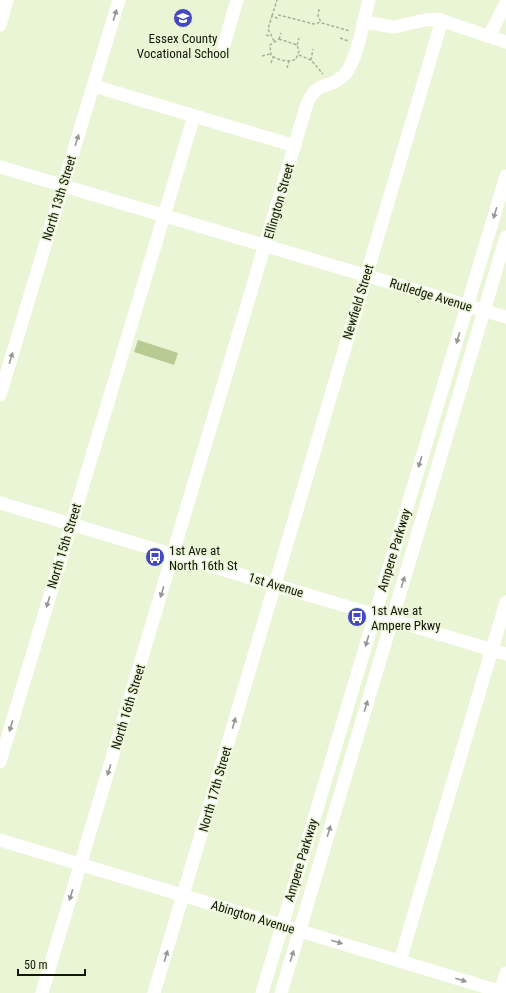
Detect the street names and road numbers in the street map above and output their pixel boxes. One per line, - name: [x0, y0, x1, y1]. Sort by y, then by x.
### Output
- street label: North 13th Street: [39, 153, 79, 242]
- street label: Ellington Street: [261, 161, 297, 241]
- street label: Newfield Street: [339, 262, 377, 341]
- street label: Rutledge Avenue: [388, 275, 474, 315]
- street label: North 15th Street: [44, 501, 84, 590]
- street label: Ampere Parkway: [374, 506, 414, 593]
- street label: 1st Avenue: [247, 570, 305, 600]
- street label: North 16th Street: [108, 662, 148, 751]
- street label: North 17th Street: [196, 744, 234, 834]
- street label: Ampere Parkway: [281, 816, 321, 903]
- street label: Abington Avenue: [209, 897, 297, 937]

